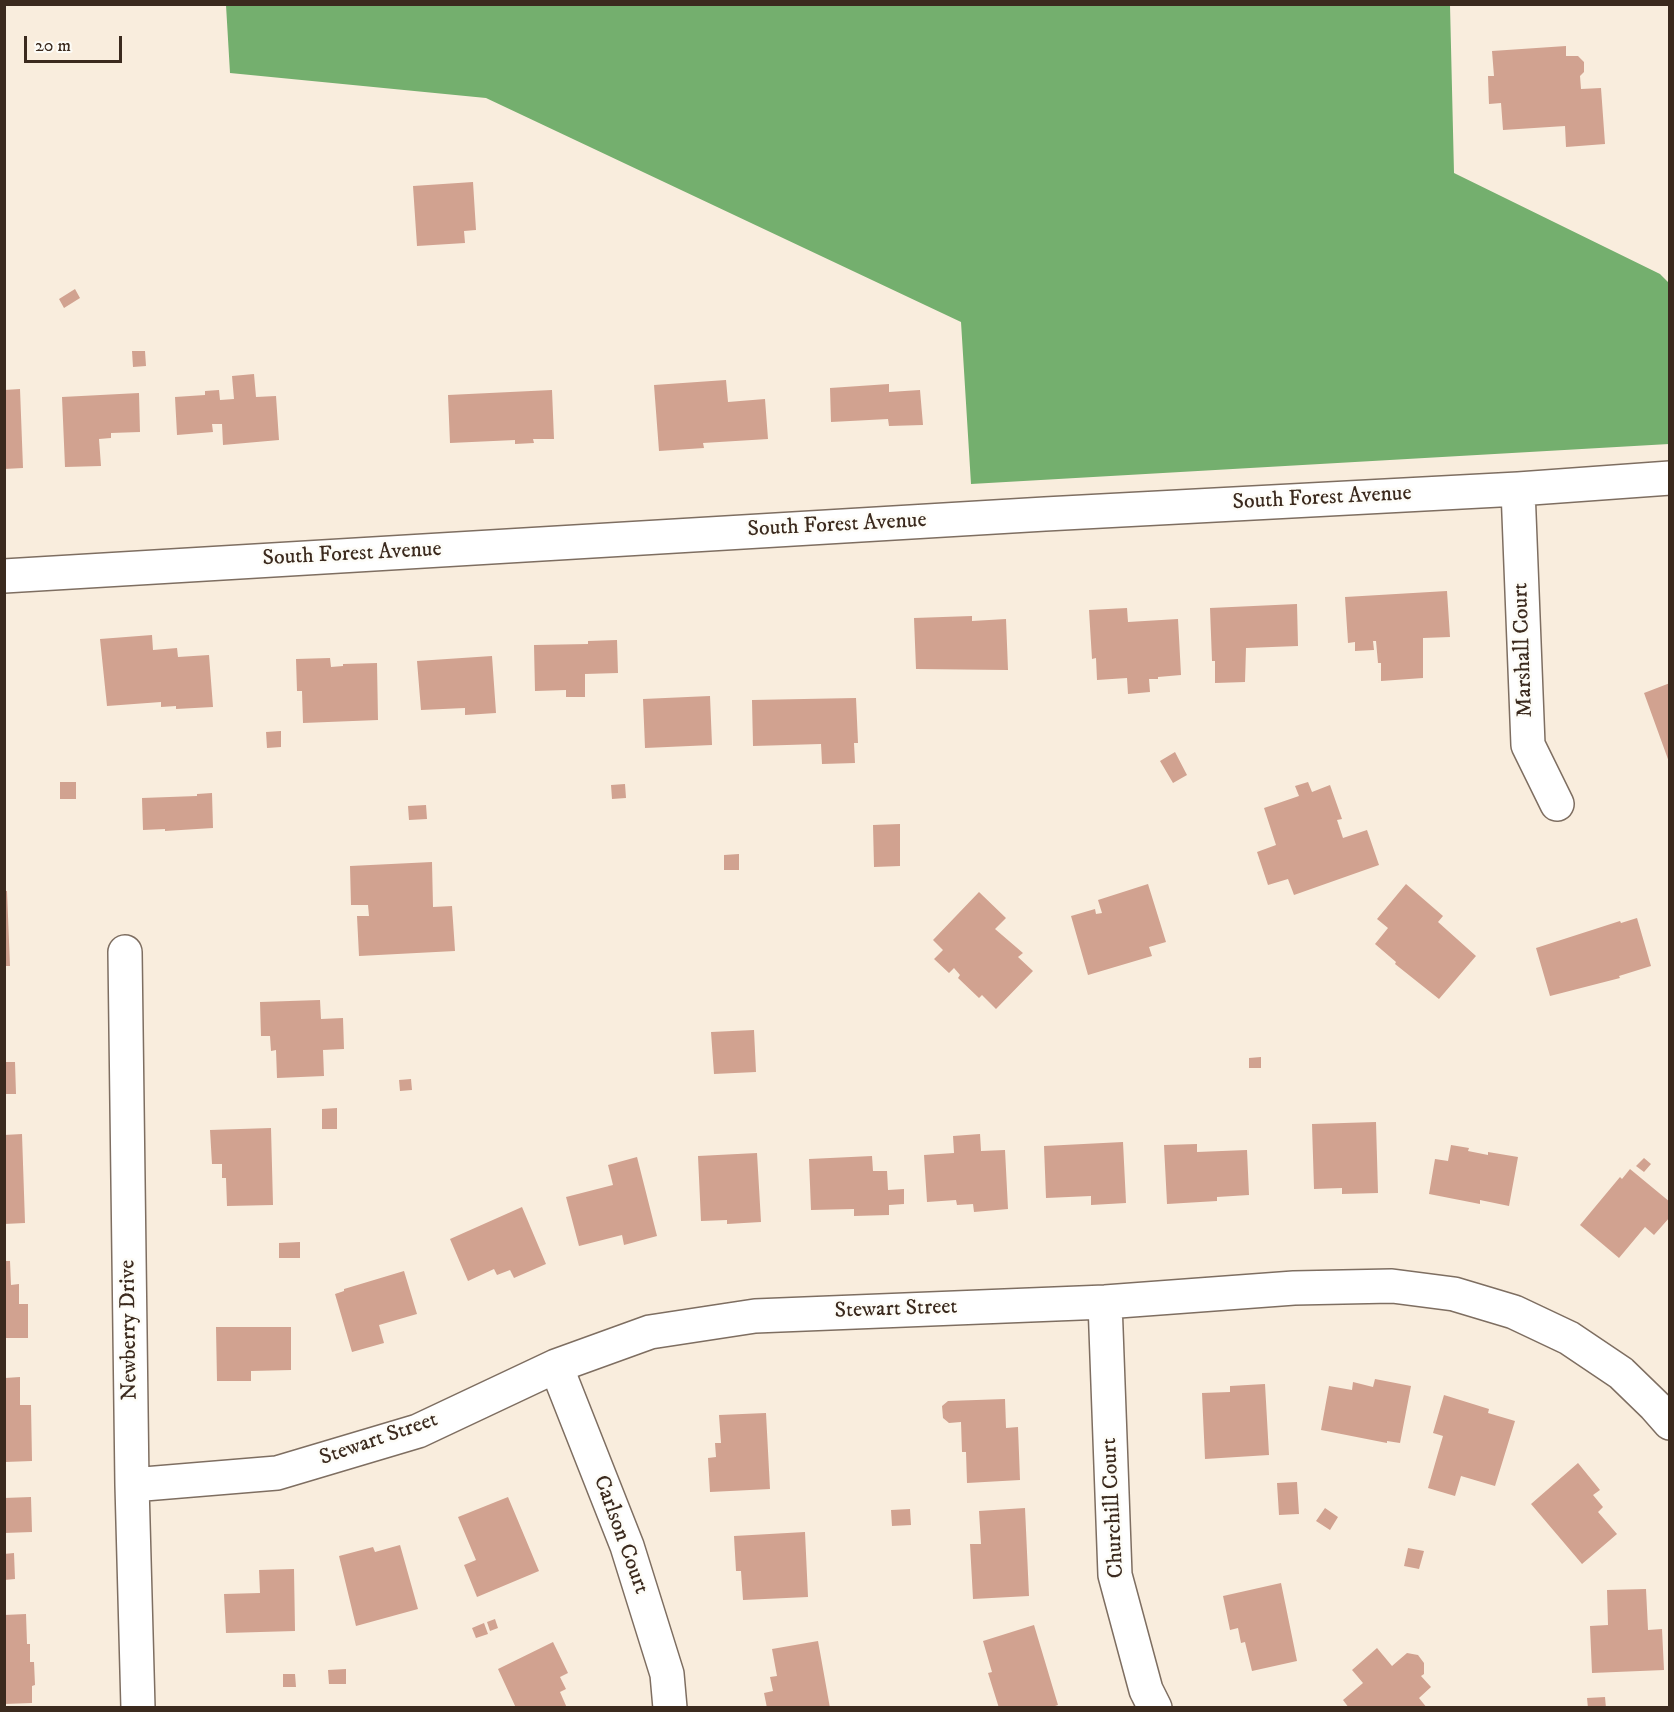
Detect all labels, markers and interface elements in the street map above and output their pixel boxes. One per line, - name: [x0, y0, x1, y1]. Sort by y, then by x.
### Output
- scale bar: [27, 24, 124, 62]
- text: 20 m: [35, 35, 71, 57]
- street label: South Forest Avenue: [1232, 481, 1412, 517]
- street label: South Forest Avenue: [747, 508, 927, 544]
- street label: South Forest Avenue: [262, 537, 442, 573]
- street label: Marshall Court: [1508, 582, 1540, 718]
- street label: Newberry Drive: [116, 1259, 144, 1401]
- street label: Stewart Street: [834, 1295, 958, 1325]
- street label: Stewart Street: [317, 1407, 441, 1473]
- street label: Churchill Court: [1097, 1437, 1131, 1579]
- street label: Carlson Court: [586, 1472, 654, 1598]

